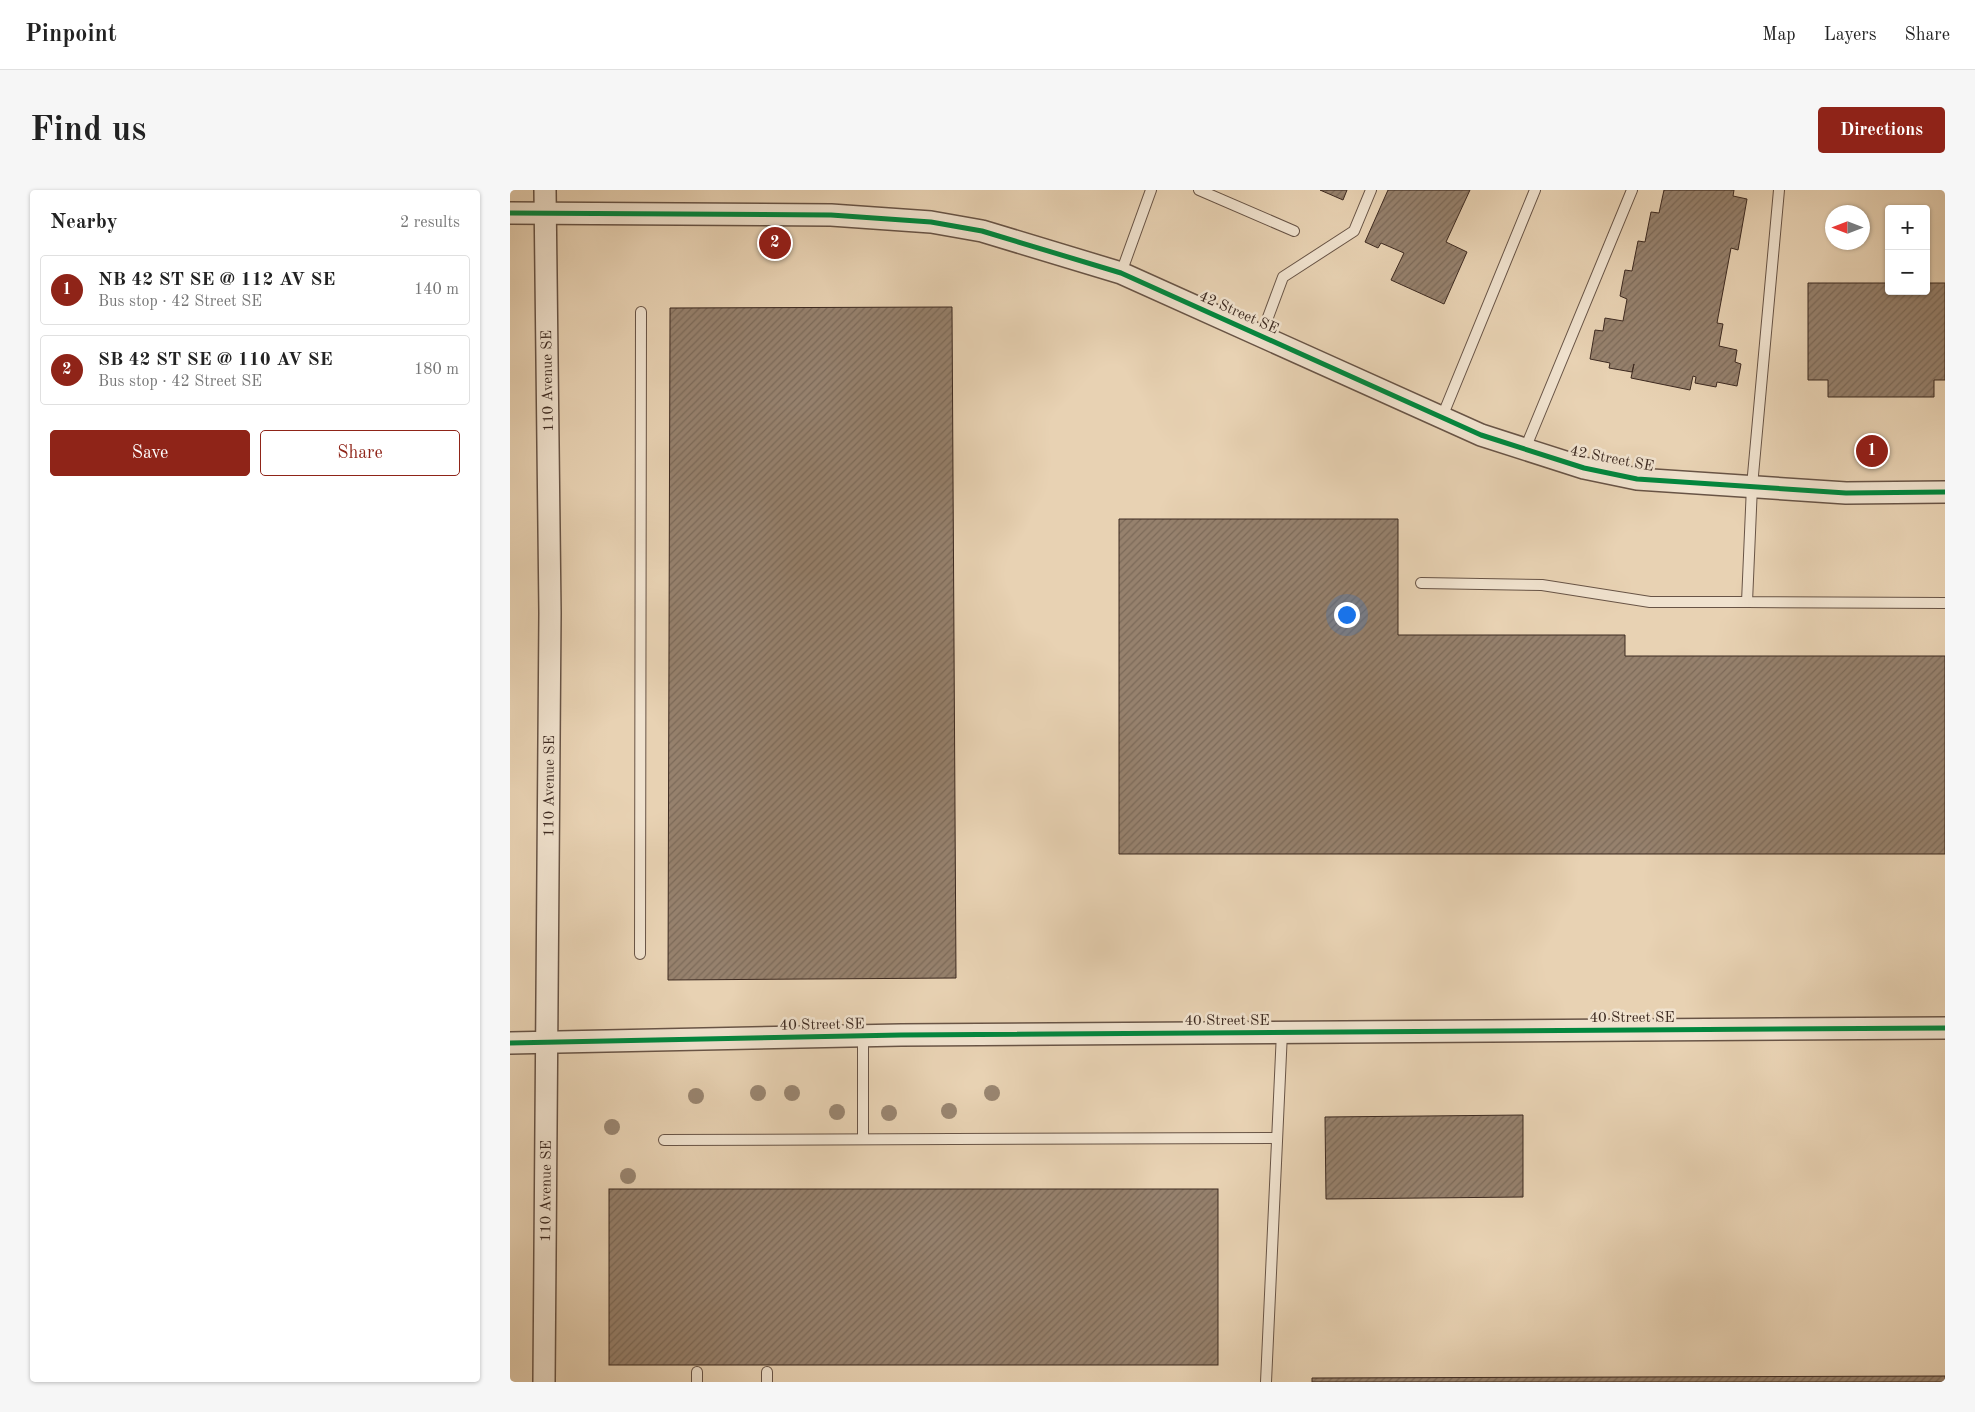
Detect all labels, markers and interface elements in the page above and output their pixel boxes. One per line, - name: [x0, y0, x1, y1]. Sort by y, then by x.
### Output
- text: Pinpoint: [25, 23, 117, 47]
- text: Map: [1762, 26, 1796, 44]
- text: Layers: [1824, 26, 1876, 44]
- text: Share: [1904, 26, 1950, 44]
- button: Directions: [1818, 107, 1945, 153]
- text: Find us: [30, 113, 146, 148]
- north arrow: [1825, 205, 1870, 250]
- map controls: [1885, 205, 1930, 295]
- button: +: [1885, 205, 1930, 250]
- text: Nearby: [50, 212, 118, 233]
- text: 2 results: [400, 215, 460, 231]
- pin: 2: [759, 224, 791, 262]
- button: −: [1885, 250, 1930, 295]
- text: NB 42 ST SE @ 112 AV SE: [98, 271, 335, 290]
- text: 1: [62, 282, 72, 298]
- text: 140 m: [414, 282, 459, 298]
- street label: 42 Street SE: [1196, 289, 1280, 338]
- text: Bus stop · 42 Street SE: [98, 294, 262, 310]
- street label: 110 Avenue SE: [540, 330, 557, 432]
- text: SB 42 ST SE @ 110 AV SE: [98, 351, 333, 370]
- text: 2: [62, 362, 72, 378]
- text: 180 m: [414, 362, 459, 378]
- text: Bus stop · 42 Street SE: [98, 374, 262, 390]
- button: Save: [50, 430, 250, 476]
- button: Share: [260, 430, 460, 476]
- pin: 1: [1856, 432, 1888, 470]
- street label: 42 Street SE: [1568, 444, 1655, 475]
- your location: [1334, 602, 1360, 628]
- street label: 110 Avenue SE: [542, 735, 558, 837]
- street label: 40 Street SE: [1589, 1011, 1675, 1026]
- street label: 40 Street SE: [1184, 1014, 1270, 1029]
- street label: 40 Street SE: [779, 1017, 865, 1034]
- street label: 110 Avenue SE: [539, 1140, 555, 1242]

